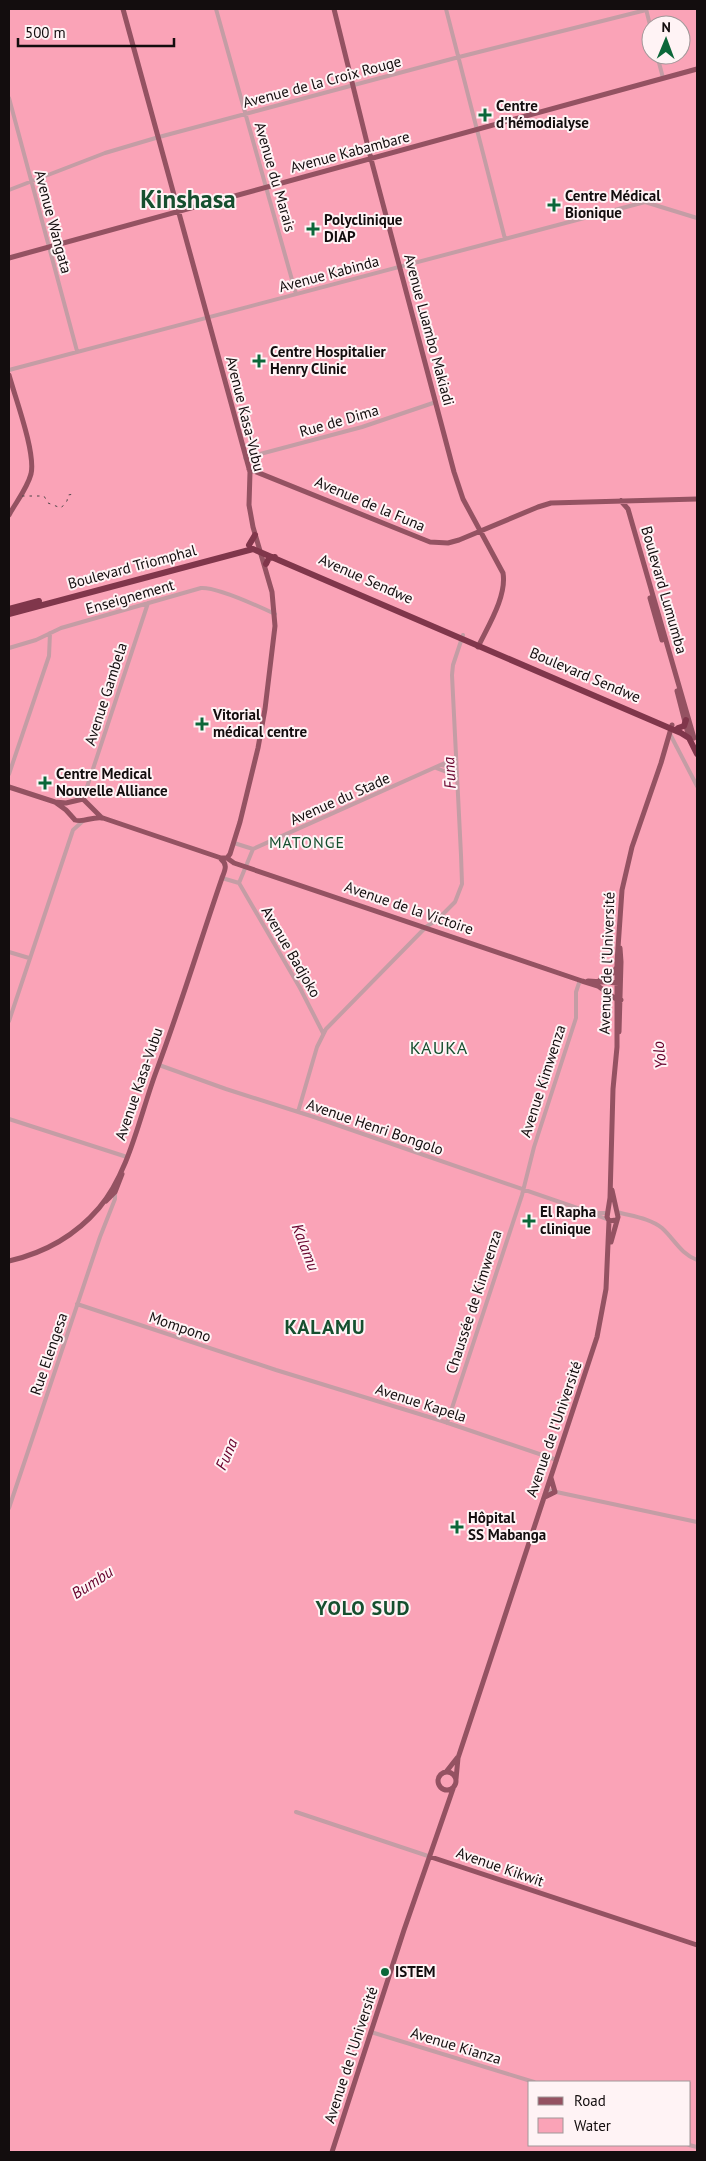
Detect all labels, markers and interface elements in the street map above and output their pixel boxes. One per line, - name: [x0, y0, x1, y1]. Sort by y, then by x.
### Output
- scale bar: [18, 15, 174, 47]
- north arrow: [641, 15, 691, 65]
- text: N: [661, 18, 671, 36]
- text: 500 m: [25, 23, 66, 42]
- street label: Avenue de la Croix Rouge: [241, 51, 403, 112]
- place label: Centre d'hémodialyse: [496, 96, 589, 132]
- marker: Centre d'hémodialyse: [478, 108, 492, 122]
- street label: Avenue du Marais: [251, 120, 300, 234]
- street label: Avenue Kabambare: [288, 126, 412, 177]
- street label: Avenue Wangata: [31, 168, 76, 276]
- district label: Kinshasa: [140, 183, 236, 215]
- place label: Centre Médical Bionique: [565, 186, 661, 222]
- marker: Centre Médical Bionique: [547, 198, 561, 212]
- place label: Polyclinique DIAP: [324, 210, 403, 246]
- marker: Polyclinique DIAP: [306, 222, 320, 236]
- street label: Avenue Kabinda: [277, 251, 381, 296]
- street label: Avenue Luambo Makiadi: [400, 252, 459, 408]
- place label: Centre Hospitalier Henry Clinic: [270, 342, 387, 378]
- street label: Avenue Kasa-Vubu: [222, 354, 269, 473]
- marker: Centre Hospitalier Henry Clinic: [252, 354, 266, 368]
- street label: Rue de Dima: [297, 400, 381, 441]
- street label: Avenue de la Funa: [312, 472, 428, 535]
- street label: Boulevard Lumumba: [637, 524, 692, 656]
- street label: Boulevard Triomphal: [66, 540, 199, 593]
- street label: Avenue Sendwe: [316, 549, 416, 608]
- street label: Enseignement: [83, 575, 176, 618]
- street label: Avenue Gambela: [80, 640, 131, 748]
- street label: Boulevard Sendwe: [527, 643, 644, 706]
- place label: Vitorial médical centre: [212, 705, 307, 741]
- marker: Vitorial médical centre: [195, 717, 209, 731]
- water label: Funa: [438, 756, 460, 790]
- place label: Centre Medical Nouvelle Alliance: [56, 764, 168, 800]
- street label: Avenue du Stade: [287, 768, 393, 829]
- marker: Centre Medical Nouvelle Alliance: [38, 776, 52, 790]
- district label: MATONGE: [269, 832, 345, 852]
- street label: Avenue de la Victoire: [342, 877, 476, 938]
- street label: Avenue de l’Université: [595, 891, 618, 1035]
- street label: Avenue Badjoko: [258, 903, 325, 1001]
- street label: Avenue Kimwenza: [515, 1022, 570, 1139]
- street label: Avenue Kasa-Vubu: [110, 1025, 167, 1143]
- district label: KAUKA: [410, 1036, 468, 1059]
- water label: Yolo: [647, 1040, 671, 1070]
- street label: Avenue Henri Bongolo: [304, 1094, 446, 1159]
- place label: El Rapha clinique: [540, 1202, 596, 1238]
- marker: El Rapha clinique: [522, 1214, 536, 1228]
- water label: Kalamu: [288, 1220, 324, 1274]
- street label: Chaussée de Kimwenza: [441, 1228, 506, 1376]
- street label: Mompono: [147, 1307, 214, 1346]
- street label: Rue Elengesa: [26, 1310, 72, 1398]
- district label: KALAMU: [284, 1314, 366, 1340]
- street label: Avenue de l’Université: [521, 1358, 586, 1499]
- street label: Avenue Kapela: [373, 1379, 469, 1426]
- water label: Funa: [210, 1435, 242, 1473]
- place label: Hôpital SS Mabanga: [468, 1508, 546, 1544]
- marker: Hôpital SS Mabanga: [450, 1520, 464, 1534]
- water label: Bumbu: [67, 1561, 117, 1603]
- district label: YOLO SUD: [315, 1595, 410, 1621]
- street label: Avenue Kikwit: [454, 1843, 546, 1890]
- place label: ISTEM: [395, 1962, 436, 1981]
- marker: ISTEM: [379, 1966, 391, 1978]
- street label: Avenue de l’Université: [319, 1984, 382, 2126]
- street label: Avenue Kianza: [409, 2023, 504, 2068]
- legend: [528, 2081, 691, 2146]
- text: Road: [574, 2091, 606, 2110]
- text: Water: [574, 2116, 611, 2135]

